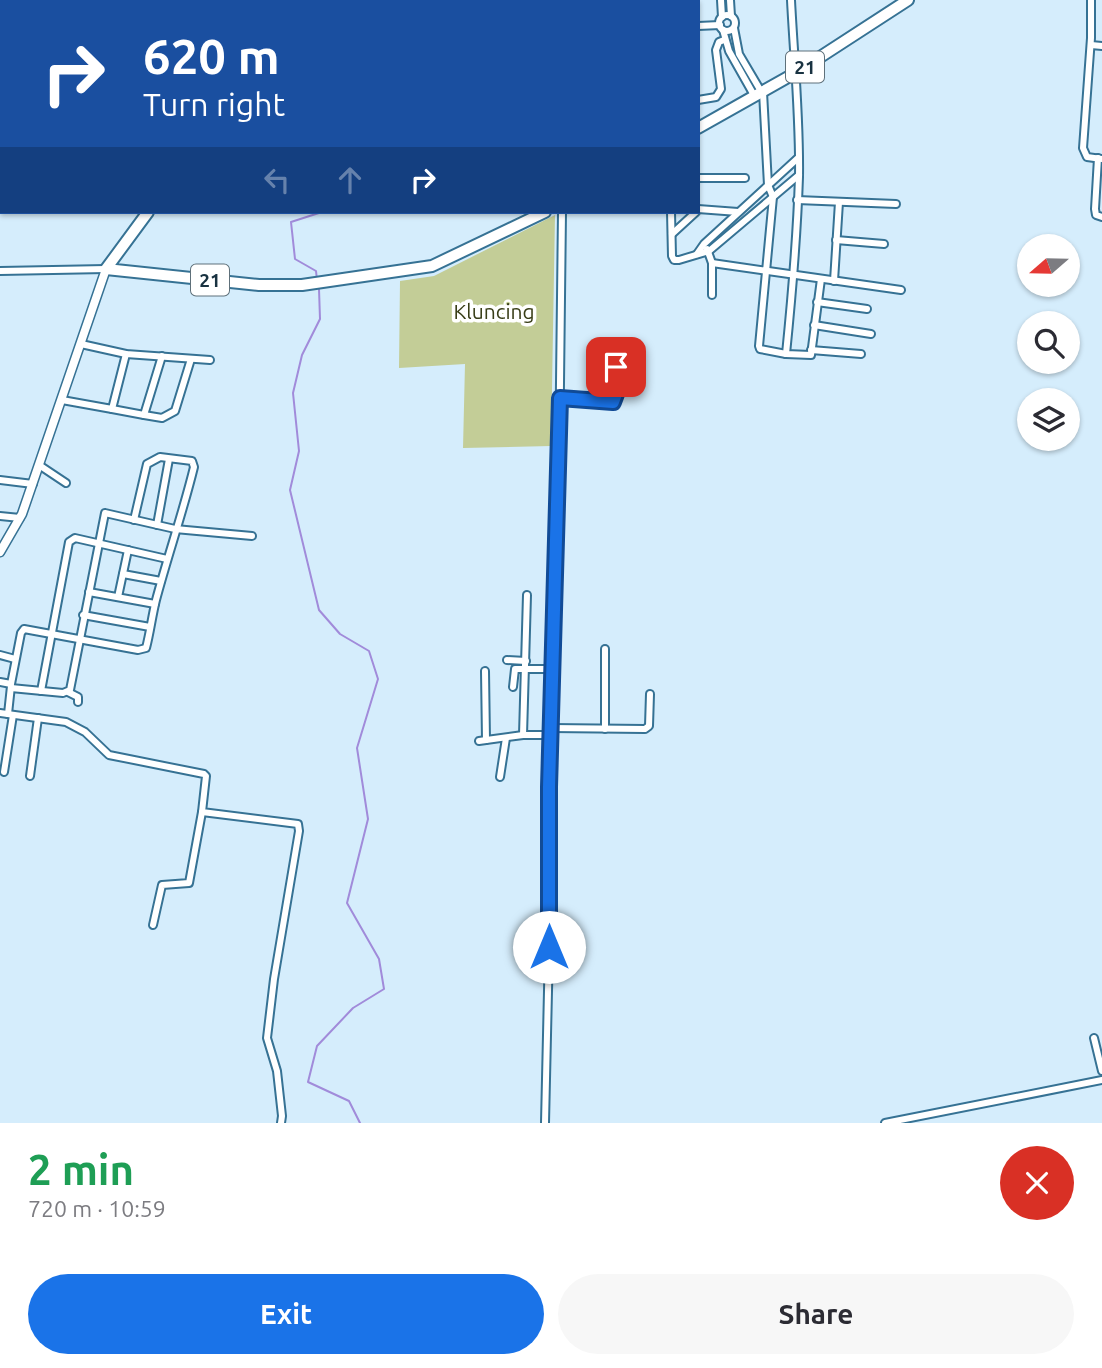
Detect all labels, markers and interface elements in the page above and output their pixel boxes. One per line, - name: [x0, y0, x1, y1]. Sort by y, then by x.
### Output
- icon: right: [28, 28, 119, 119]
- text: 620 m: [143, 28, 280, 83]
- road number: 21: [786, 52, 824, 82]
- text: Turn right: [143, 86, 285, 122]
- icon: left: [258, 161, 296, 199]
- icon: ahead: [331, 161, 369, 199]
- icon: right: [404, 161, 442, 199]
- north arrow: [1017, 234, 1080, 298]
- map controls: [1017, 234, 1080, 451]
- road number: 21: [191, 264, 229, 296]
- park label: Kluncing: [453, 299, 535, 323]
- button: search: [1017, 311, 1080, 374]
- pin: [586, 337, 646, 397]
- icon: arrive: [597, 348, 635, 386]
- button: layers: [1017, 388, 1080, 451]
- position arrow: [512, 910, 586, 984]
- text: 2 min: [28, 1146, 134, 1193]
- button: close: [1000, 1146, 1074, 1220]
- text: 720 m · 10:59: [28, 1196, 166, 1221]
- button: Exit: [28, 1274, 544, 1354]
- button: Share: [558, 1274, 1074, 1354]

